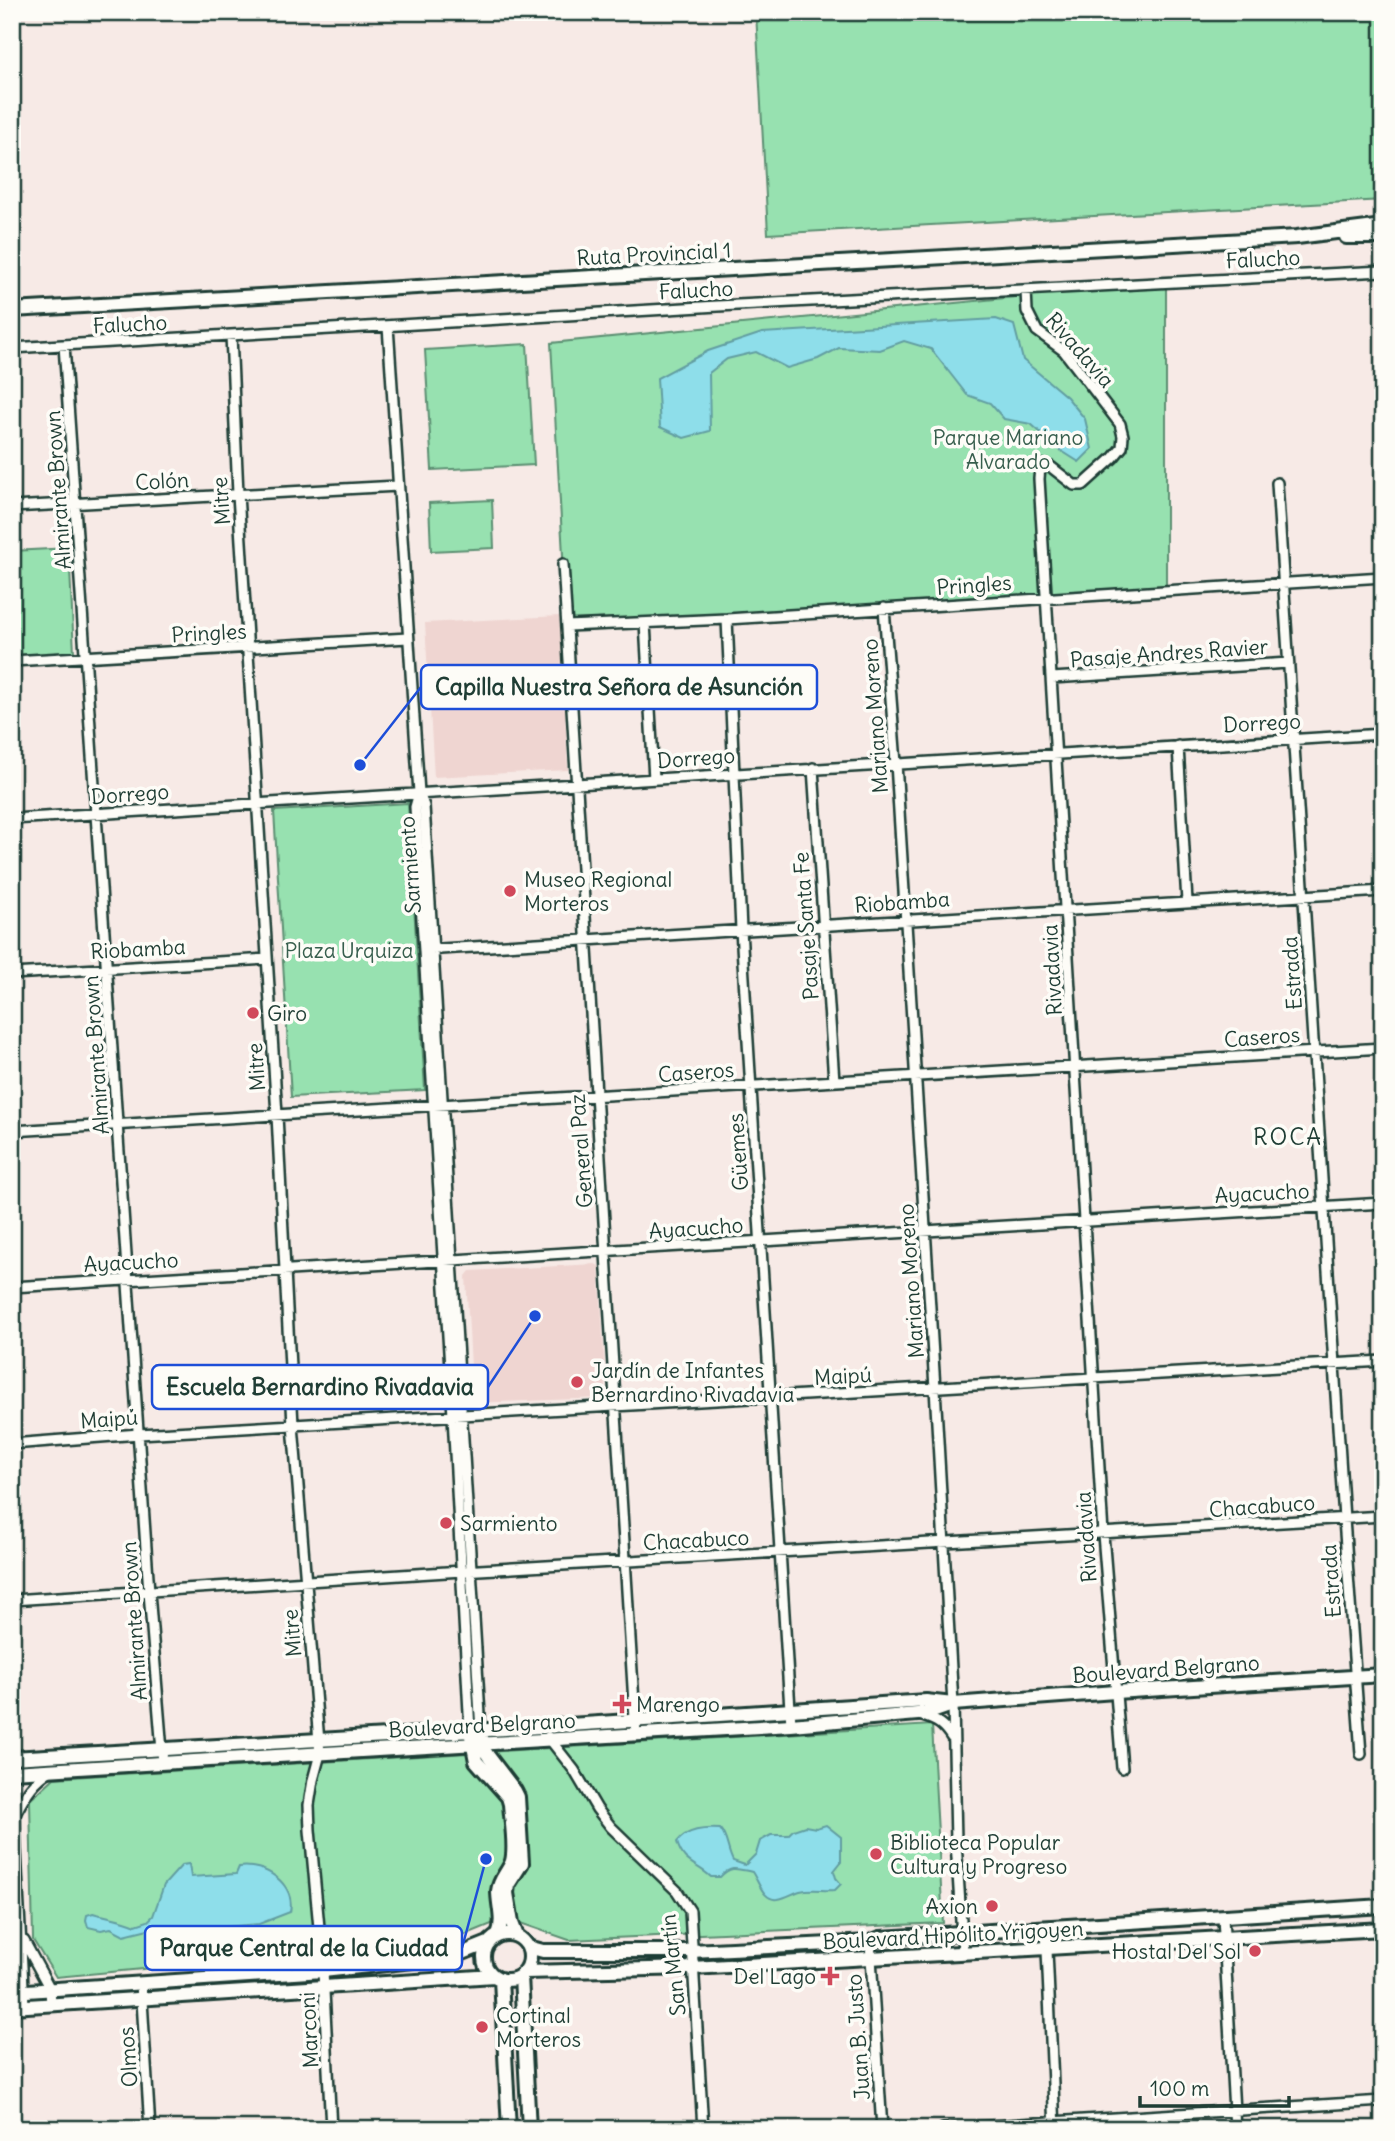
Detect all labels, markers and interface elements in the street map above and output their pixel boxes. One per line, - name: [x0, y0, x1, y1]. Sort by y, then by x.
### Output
- street label: Ruta Provincial 1: [576, 236, 732, 272]
- street label: Falucho: [1225, 244, 1301, 274]
- street label: Falucho: [658, 275, 734, 305]
- street label: Rivadavia: [1040, 307, 1120, 393]
- street label: Falucho: [92, 309, 168, 339]
- street label: Almirante Brown: [39, 410, 77, 570]
- park label: Parque Mariano Alvarado: [933, 424, 1083, 475]
- street label: Colón: [134, 466, 190, 496]
- street label: Mitre: [206, 476, 236, 526]
- street label: Pringles: [935, 569, 1013, 601]
- street label: Pringles: [171, 618, 247, 648]
- street label: Pasaje Andres Ravier: [1069, 633, 1269, 673]
- street label: Mariano Moreno: [856, 638, 894, 794]
- callout: Capilla Nuestra Señora de Asunción: [421, 665, 817, 709]
- text: Capilla Nuestra Señora de Asunción: [435, 672, 803, 701]
- street label: Dorrego: [1222, 707, 1302, 739]
- street label: Dorrego: [656, 742, 736, 774]
- street label: Dorrego: [90, 778, 170, 810]
- street label: Sarmiento: [393, 815, 427, 915]
- street label: Pasaje Santa Fe: [787, 851, 825, 1001]
- place label: Museo Regional Morteros: [524, 866, 672, 917]
- marker: Museo Regional Morteros: [502, 883, 518, 899]
- street label: Riobamba: [853, 885, 951, 919]
- street label: Rivadavia: [1036, 924, 1068, 1016]
- street label: Riobamba: [90, 933, 186, 965]
- street label: Estrada: [1276, 935, 1308, 1011]
- park label: Plaza Urquiza: [284, 937, 414, 964]
- street label: Almirante Brown: [77, 975, 115, 1135]
- place label: Giro: [267, 1000, 307, 1027]
- marker: Giro: [245, 1005, 261, 1021]
- street label: Caseros: [1223, 1021, 1301, 1053]
- street label: Mitre: [241, 1042, 271, 1092]
- street label: Caseros: [657, 1056, 735, 1088]
- street label: General Paz: [564, 1093, 598, 1209]
- street label: Güemes: [722, 1112, 754, 1192]
- district label: ROCA: [1253, 1122, 1323, 1151]
- street label: Ayacucho: [1214, 1177, 1310, 1209]
- street label: Mariano Moreno: [892, 1203, 930, 1359]
- street label: Ayacucho: [648, 1211, 744, 1245]
- street label: Ayacucho: [83, 1246, 179, 1278]
- place label: Jardín de Infantes Bernardino Rivadavia: [591, 1357, 794, 1408]
- street label: Maipú: [813, 1361, 873, 1391]
- callout: Escuela Bernardino Rivadavia: [152, 1365, 488, 1409]
- text: Escuela Bernardino Rivadavia: [166, 1372, 474, 1401]
- marker: Jardín de Infantes Bernardino Rivadavia: [569, 1374, 585, 1390]
- street label: Maipú: [79, 1404, 139, 1434]
- street label: Chacabuco: [1208, 1489, 1316, 1523]
- street label: Rivadavia: [1069, 1491, 1103, 1583]
- place label: Sarmiento: [460, 1510, 558, 1537]
- marker: Sarmiento: [438, 1515, 454, 1531]
- street label: Chacabuco: [642, 1524, 750, 1556]
- street label: Almirante Brown: [115, 1541, 153, 1701]
- street label: Estrada: [1315, 1543, 1347, 1619]
- street label: Mitre: [276, 1608, 308, 1658]
- street label: Boulevard Belgrano: [1072, 1649, 1260, 1689]
- place label: Marengo: [636, 1691, 720, 1718]
- marker: Marengo: [614, 1696, 630, 1712]
- street label: Boulevard Belgrano: [388, 1707, 576, 1743]
- place label: Biblioteca Popular Cultura y Progreso: [890, 1829, 1067, 1880]
- marker: Biblioteca Popular Cultura y Progreso: [868, 1846, 884, 1862]
- place label: Axion: [926, 1893, 978, 1920]
- marker: Axion: [984, 1898, 1000, 1914]
- street label: San Martín: [654, 1913, 692, 2017]
- street label: Boulevard Hipólito Yrigoyen: [822, 1915, 1084, 1955]
- callout: Parque Central de la Ciudad: [145, 1926, 462, 1970]
- text: Parque Central de la Ciudad: [160, 1933, 449, 1962]
- place label: Hostal Del Sol: [1112, 1938, 1241, 1965]
- marker: Hostal Del Sol: [1247, 1943, 1263, 1959]
- place label: Del Lago: [733, 1963, 816, 1990]
- marker: Del Lago: [822, 1968, 838, 1984]
- street label: Juan B. Justo: [840, 1973, 876, 2101]
- street label: Marconi: [294, 1991, 324, 2069]
- place label: Cortinal Morteros: [496, 2002, 581, 2053]
- marker: Cortinal Morteros: [474, 2019, 490, 2035]
- street label: Olmos: [112, 2026, 144, 2088]
- scale bar: [1140, 2064, 1288, 2108]
- text: 100 m: [1150, 2075, 1209, 2102]

